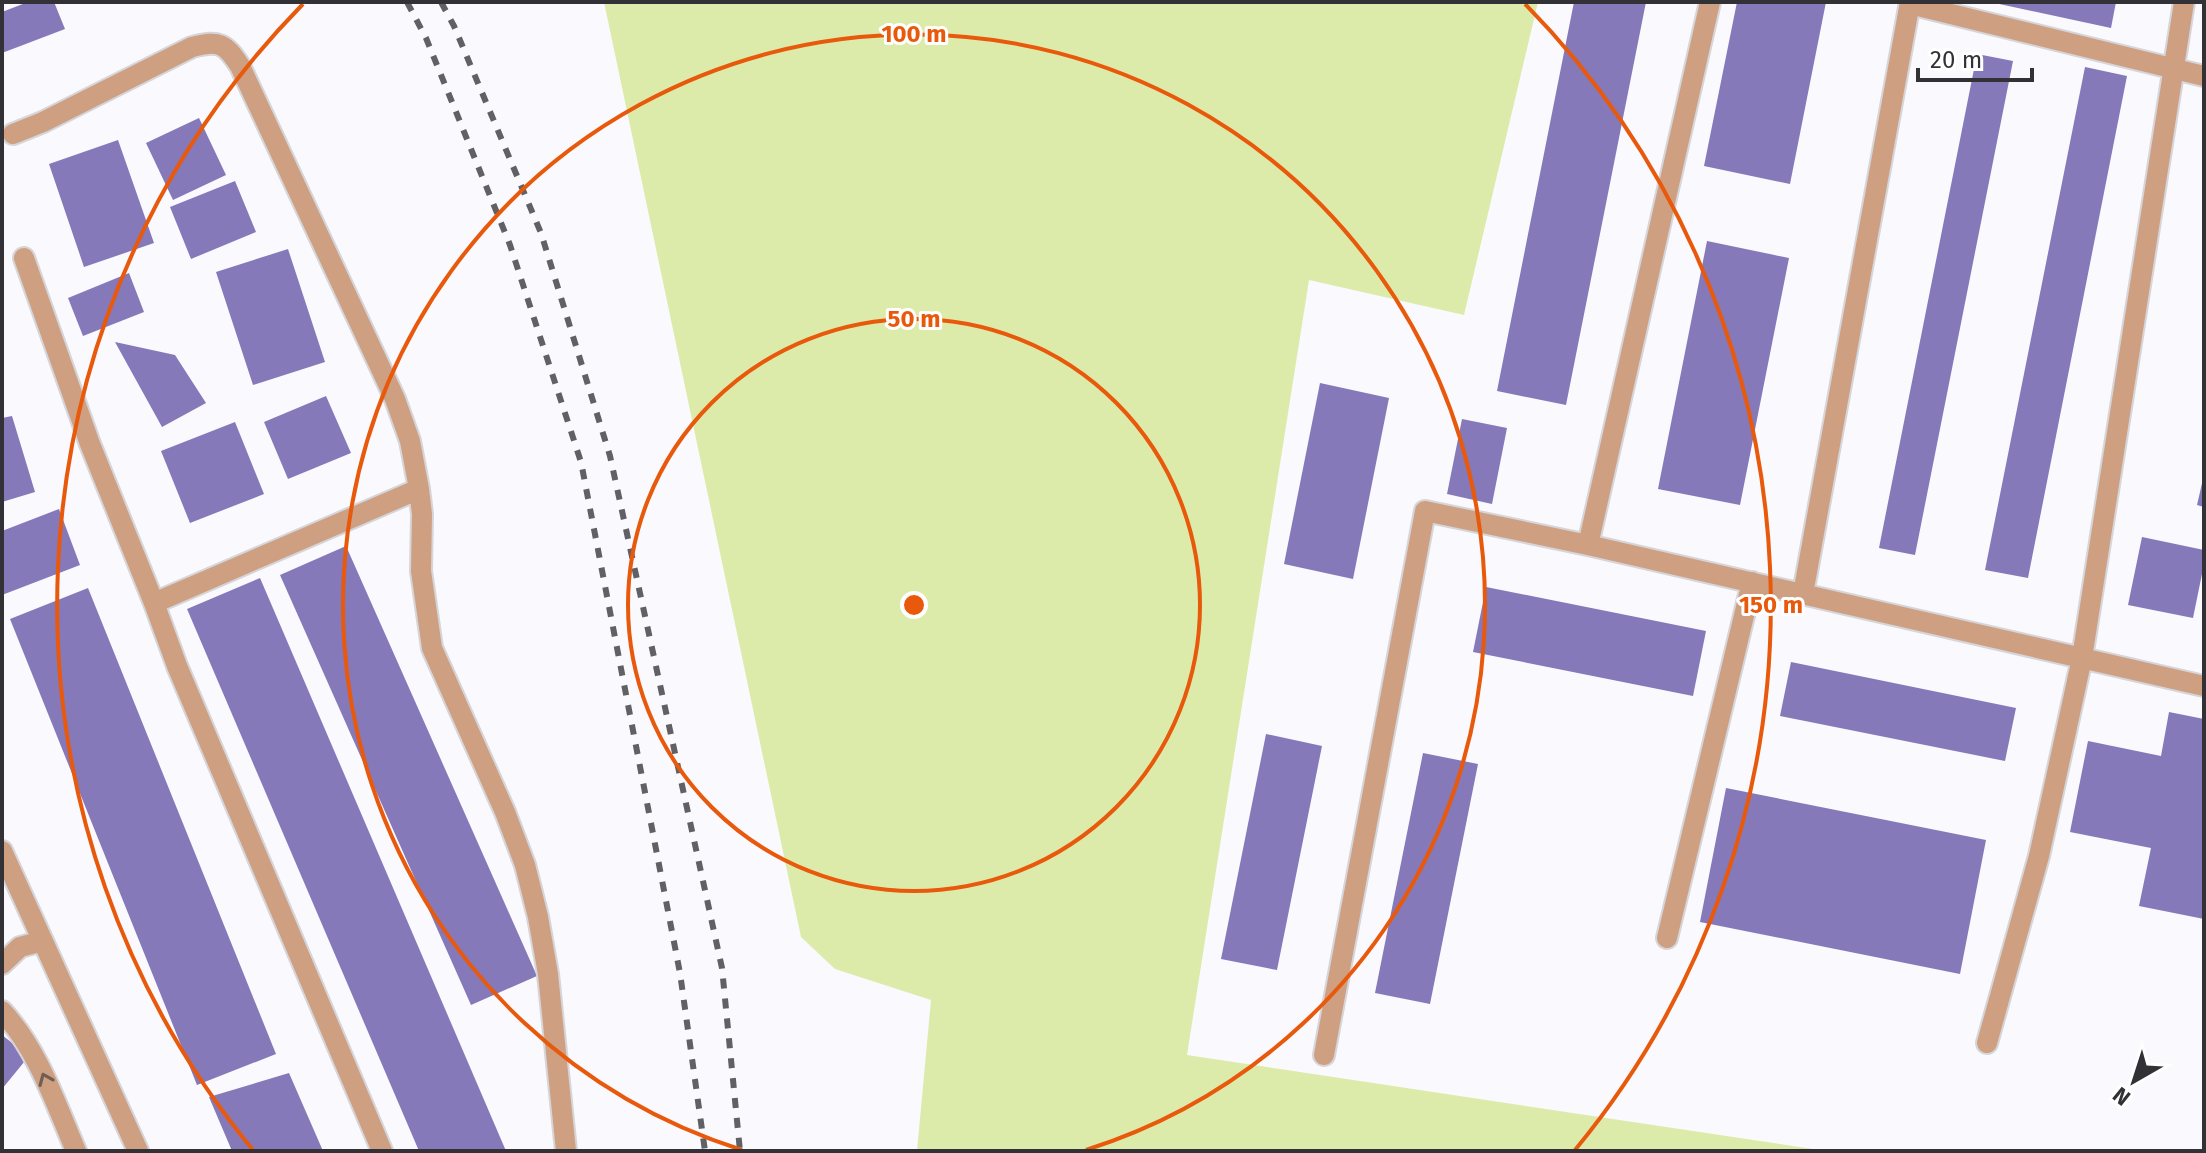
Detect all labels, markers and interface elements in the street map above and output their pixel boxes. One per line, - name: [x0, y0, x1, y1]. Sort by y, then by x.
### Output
- text: 100 m: [881, 20, 947, 48]
- scale bar: [1918, 32, 2032, 82]
- text: 20 m: [1930, 46, 1982, 74]
- text: 50 m: [888, 305, 940, 333]
- centre of rings: [900, 591, 928, 619]
- text: 150 m: [1739, 591, 1803, 619]
- north arrow: [2094, 1041, 2174, 1121]
- one-way arrow: [39, 1073, 55, 1087]
- text: N: [2108, 1081, 2136, 1111]

